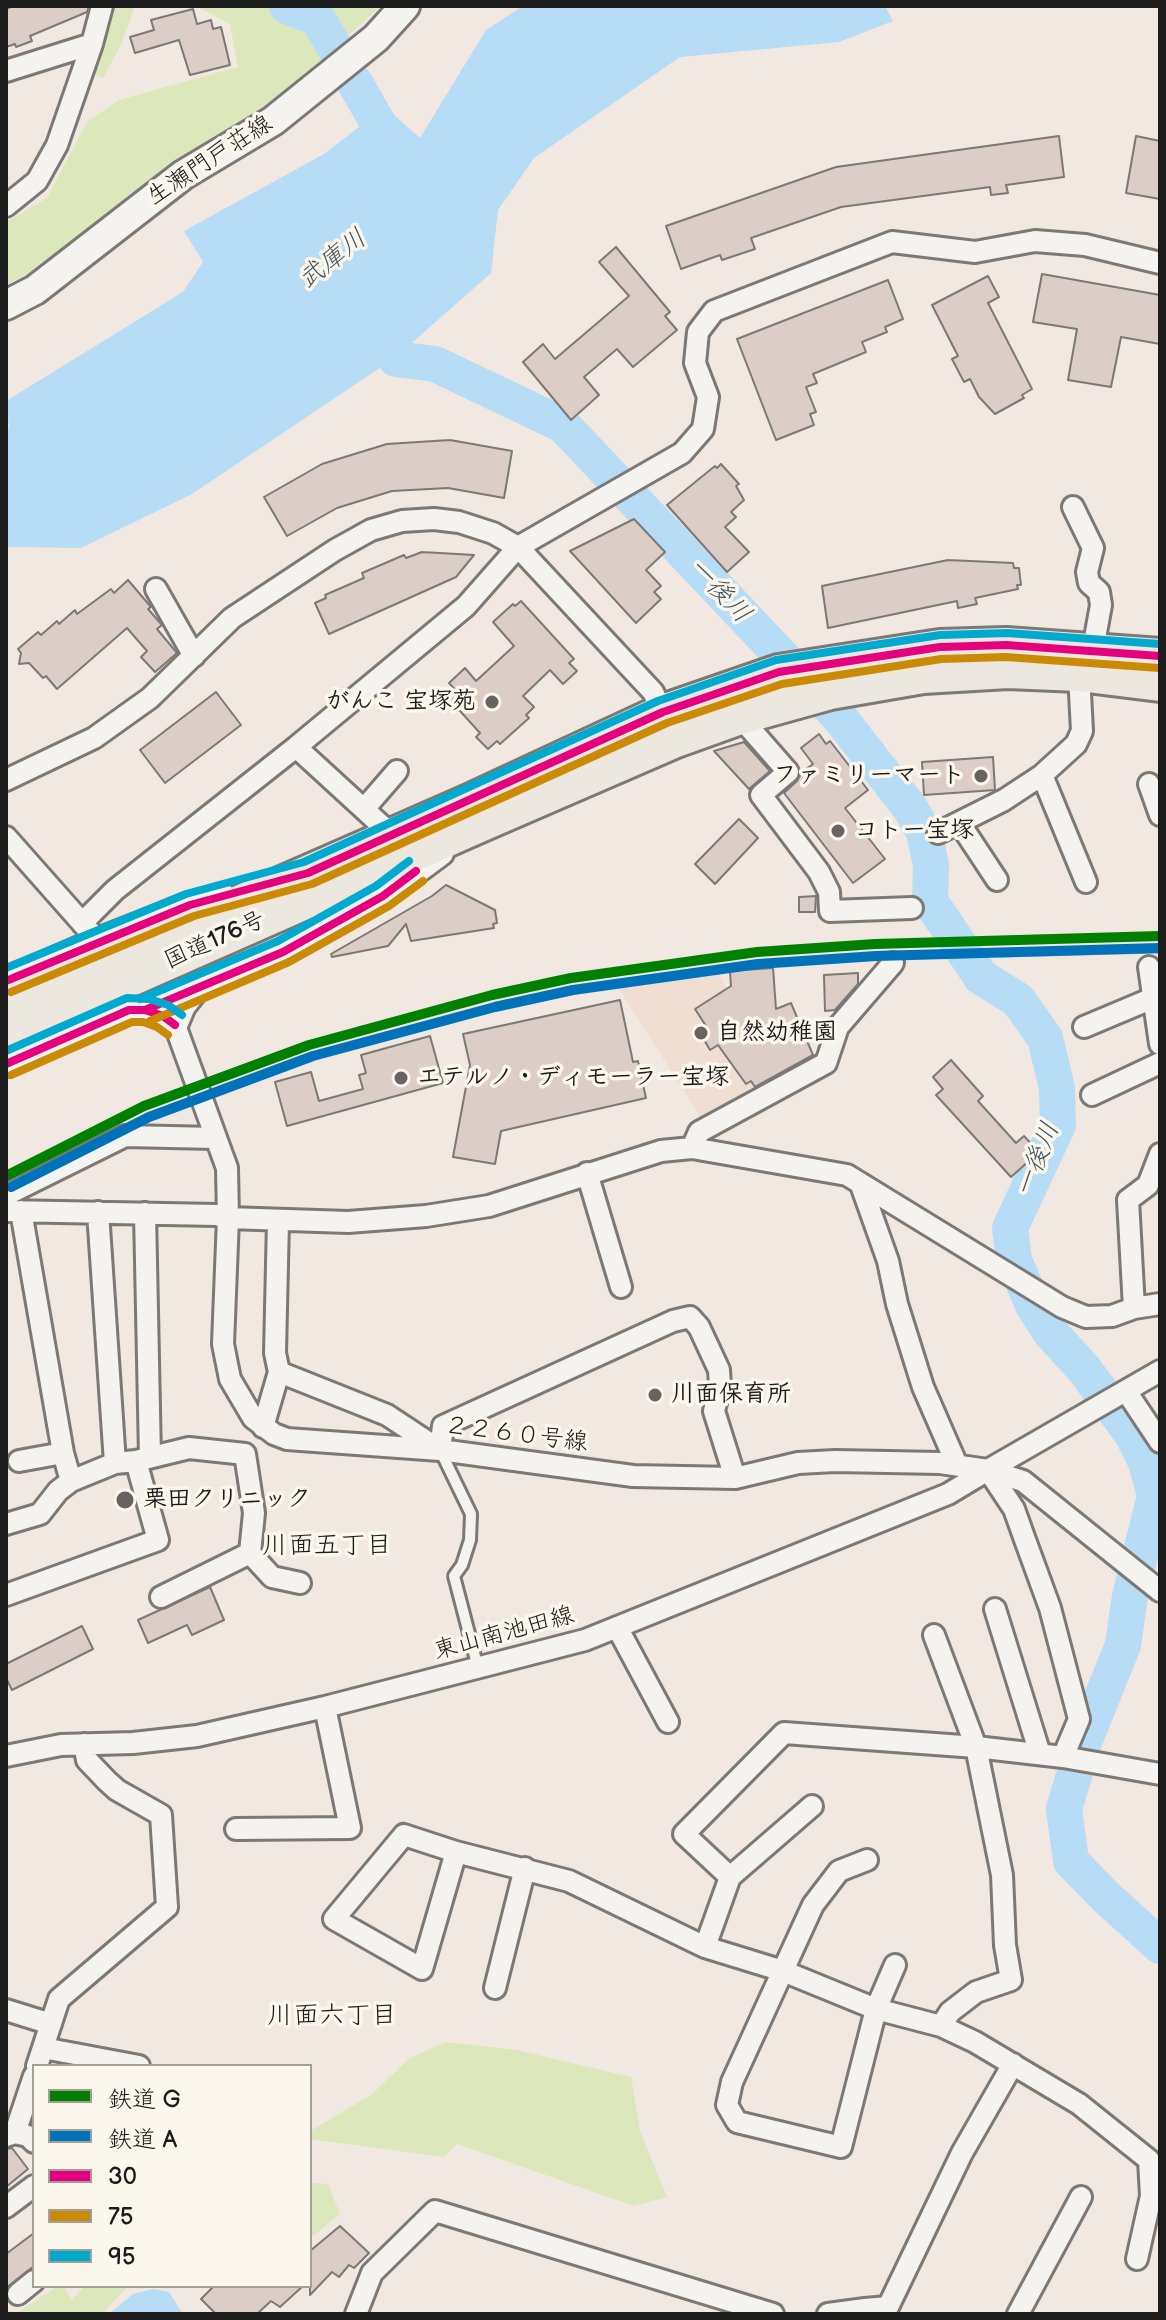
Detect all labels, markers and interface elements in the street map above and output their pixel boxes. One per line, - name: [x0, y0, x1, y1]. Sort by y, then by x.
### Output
- street label: 生瀬門戸荘線: [142, 110, 278, 212]
- water label: 武庫川: [293, 224, 373, 296]
- water label: 一後川: [681, 552, 757, 630]
- place label: がんこ 宝塚苑: [326, 688, 476, 716]
- marker: がんこ 宝塚苑: [483, 693, 501, 711]
- place label: ファミリーマート: [773, 762, 965, 790]
- marker: ファミリーマート: [972, 767, 990, 785]
- place label: コトー宝塚: [854, 817, 974, 845]
- marker: コトー宝塚: [829, 822, 847, 840]
- street label: 国道176号: [160, 906, 270, 976]
- place label: 自然幼稚園: [717, 1019, 837, 1047]
- marker: 自然幼稚園: [692, 1024, 710, 1042]
- place label: エテルノ・ディモーラー宝塚: [417, 1064, 729, 1092]
- marker: エテルノ・ディモーラー宝塚: [392, 1069, 410, 1087]
- water label: 一後川: [1009, 1118, 1067, 1202]
- place label: 川面保育所: [671, 1381, 791, 1409]
- marker: 川面保育所: [646, 1386, 664, 1404]
- street label: ２２６０号線: [443, 1412, 589, 1458]
- place label: 栗田クリニック: [143, 1486, 311, 1514]
- marker: 栗田クリニック: [114, 1489, 136, 1511]
- district label: 川面五丁目: [262, 1530, 392, 1562]
- street label: 東山南池田線: [431, 1601, 577, 1667]
- district label: 川面六丁目: [267, 2000, 397, 2032]
- legend: [32, 2064, 312, 2288]
- text: 鉄道 G: [108, 2085, 180, 2114]
- text: 鉄道 A: [108, 2125, 177, 2154]
- text: 30: [108, 2162, 137, 2191]
- text: 75: [108, 2202, 134, 2231]
- text: 95: [108, 2242, 136, 2271]

